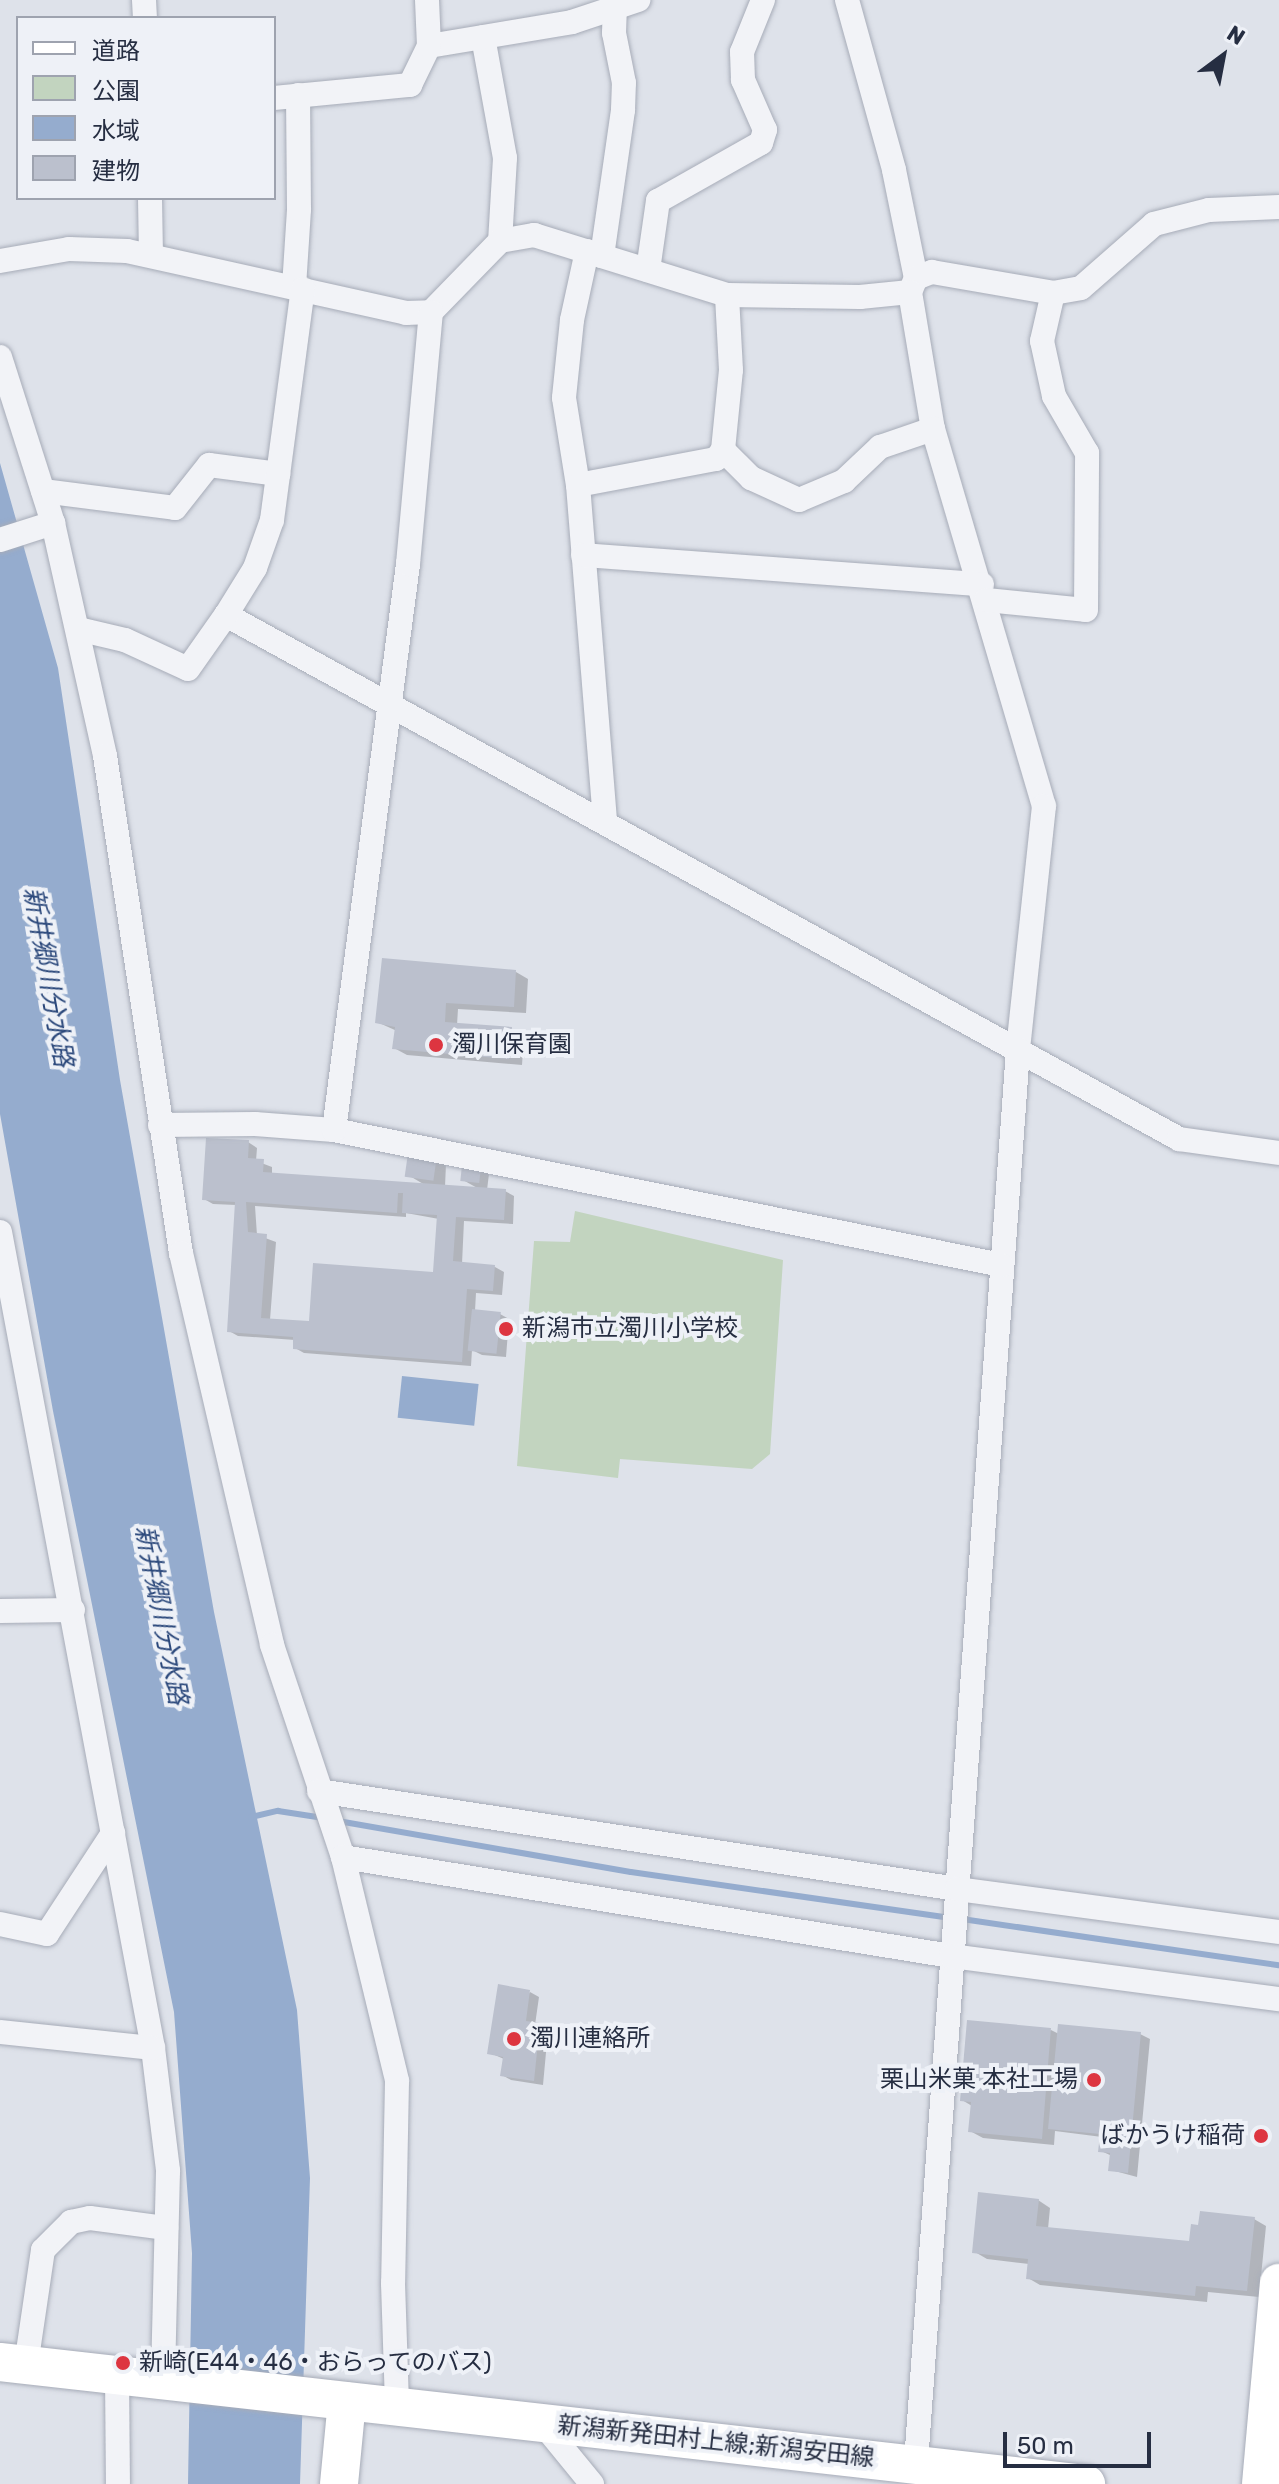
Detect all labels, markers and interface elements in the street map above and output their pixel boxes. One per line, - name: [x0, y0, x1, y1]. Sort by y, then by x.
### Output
- legend: [16, 16, 276, 200]
- north arrow: [1183, 16, 1263, 96]
- text: N: [1222, 20, 1250, 51]
- text: 道路: [92, 37, 140, 65]
- text: 公園: [92, 77, 140, 105]
- text: 水域: [92, 117, 140, 145]
- text: 建物: [92, 157, 140, 185]
- water label: 新井郷川分水路: [17, 885, 79, 1069]
- place label: 濁川保育園: [452, 1031, 572, 1059]
- marker: 濁川保育園: [427, 1036, 445, 1054]
- place label: 新潟市立濁川小学校: [522, 1315, 738, 1343]
- marker: 新潟市立濁川小学校: [497, 1320, 515, 1338]
- water label: 新井郷川分水路: [128, 1523, 194, 1707]
- place label: 濁川連絡所: [530, 2025, 650, 2053]
- marker: 濁川連絡所: [505, 2030, 523, 2048]
- place label: 栗山米菓 本社工場: [880, 2066, 1078, 2094]
- marker: 栗山米菓 本社工場: [1085, 2071, 1103, 2089]
- place label: ばかうけ稲荷: [1101, 2122, 1245, 2150]
- marker: ばかうけ稲荷: [1252, 2127, 1270, 2145]
- place label: 新崎(E44・46・おらってのバス): [139, 2349, 493, 2377]
- marker: 新崎(E44・46・おらってのバス): [114, 2354, 132, 2372]
- street label: 新潟新発田村上線;新潟安田線: [556, 2411, 876, 2473]
- scale bar: [1007, 2416, 1155, 2466]
- text: 50 m: [1017, 2432, 1074, 2460]

